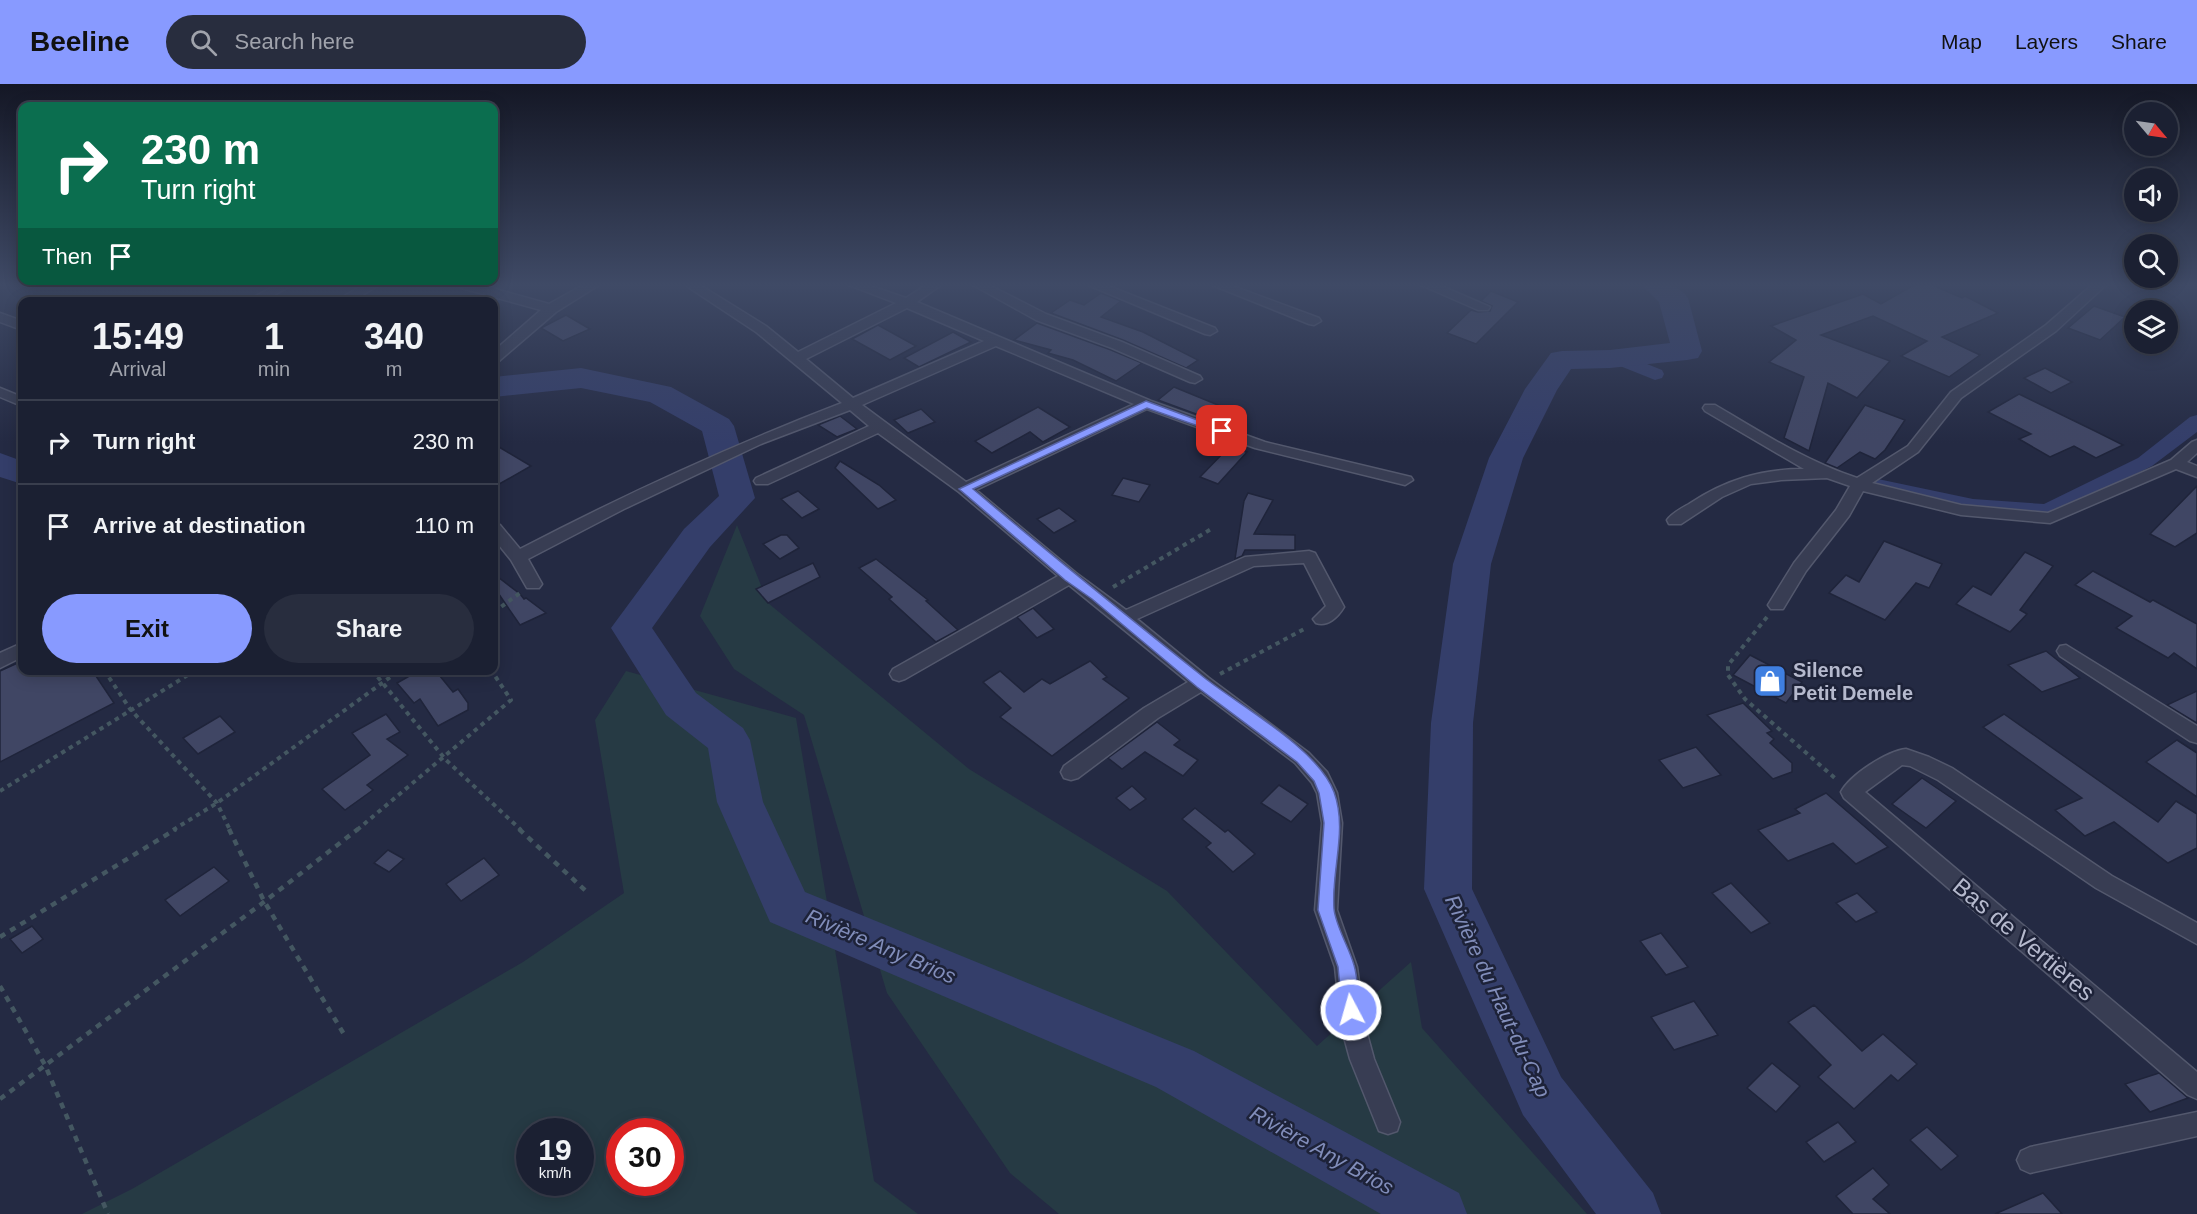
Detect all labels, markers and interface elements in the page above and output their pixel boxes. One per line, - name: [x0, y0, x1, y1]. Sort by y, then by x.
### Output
- search box: [166, 15, 586, 69]
- text: Beeline: [30, 26, 130, 57]
- icon: search: [187, 26, 220, 59]
- text: Search here: [235, 29, 354, 54]
- text: Map: [1941, 30, 1982, 53]
- text: Layers: [2015, 30, 2078, 53]
- text: Share: [2111, 30, 2167, 53]
- north arrow: [2124, 102, 2178, 156]
- map controls: [2124, 102, 2178, 354]
- icon: right: [42, 126, 120, 204]
- text: 230 m: [141, 126, 260, 173]
- button: sound: [2124, 168, 2178, 222]
- text: Turn right: [141, 175, 256, 205]
- button: search: [2124, 234, 2178, 288]
- icon: arrive: [104, 240, 137, 273]
- text: Then: [42, 244, 92, 269]
- button: layers: [2124, 300, 2178, 354]
- text: 15:49: [92, 316, 184, 357]
- text: 1: [264, 316, 284, 357]
- text: 340: [364, 316, 424, 357]
- text: Arrival: [110, 358, 166, 380]
- text: min: [258, 358, 290, 380]
- text: m: [386, 358, 402, 380]
- pin: [1196, 405, 1247, 456]
- icon: arrive: [1205, 414, 1238, 447]
- icon: right: [42, 426, 75, 459]
- text: Turn right: [93, 429, 195, 454]
- text: 230 m: [413, 429, 474, 454]
- icon: arrive: [42, 510, 75, 543]
- text: Arrive at destination: [93, 513, 306, 538]
- text: 110 m: [414, 513, 474, 538]
- button: Exit: [42, 594, 252, 663]
- button: Share: [264, 594, 474, 663]
- place label: Silence Petit Demele: [1793, 659, 1913, 704]
- shop icon: Silence Petit Demele: [1752, 663, 1788, 699]
- street label: Bas de Vertières: [1948, 872, 2100, 1006]
- water label: Rivière du Haut-du-Cap: [1441, 891, 1555, 1101]
- water label: Rivière Any Brios: [803, 904, 960, 988]
- position arrow: [1319, 978, 1383, 1042]
- water label: Rivière Any Brios: [1246, 1101, 1398, 1199]
- speed limit sign: 30: [606, 1118, 684, 1196]
- text: 19: [538, 1133, 572, 1166]
- text: km/h: [539, 1164, 571, 1181]

